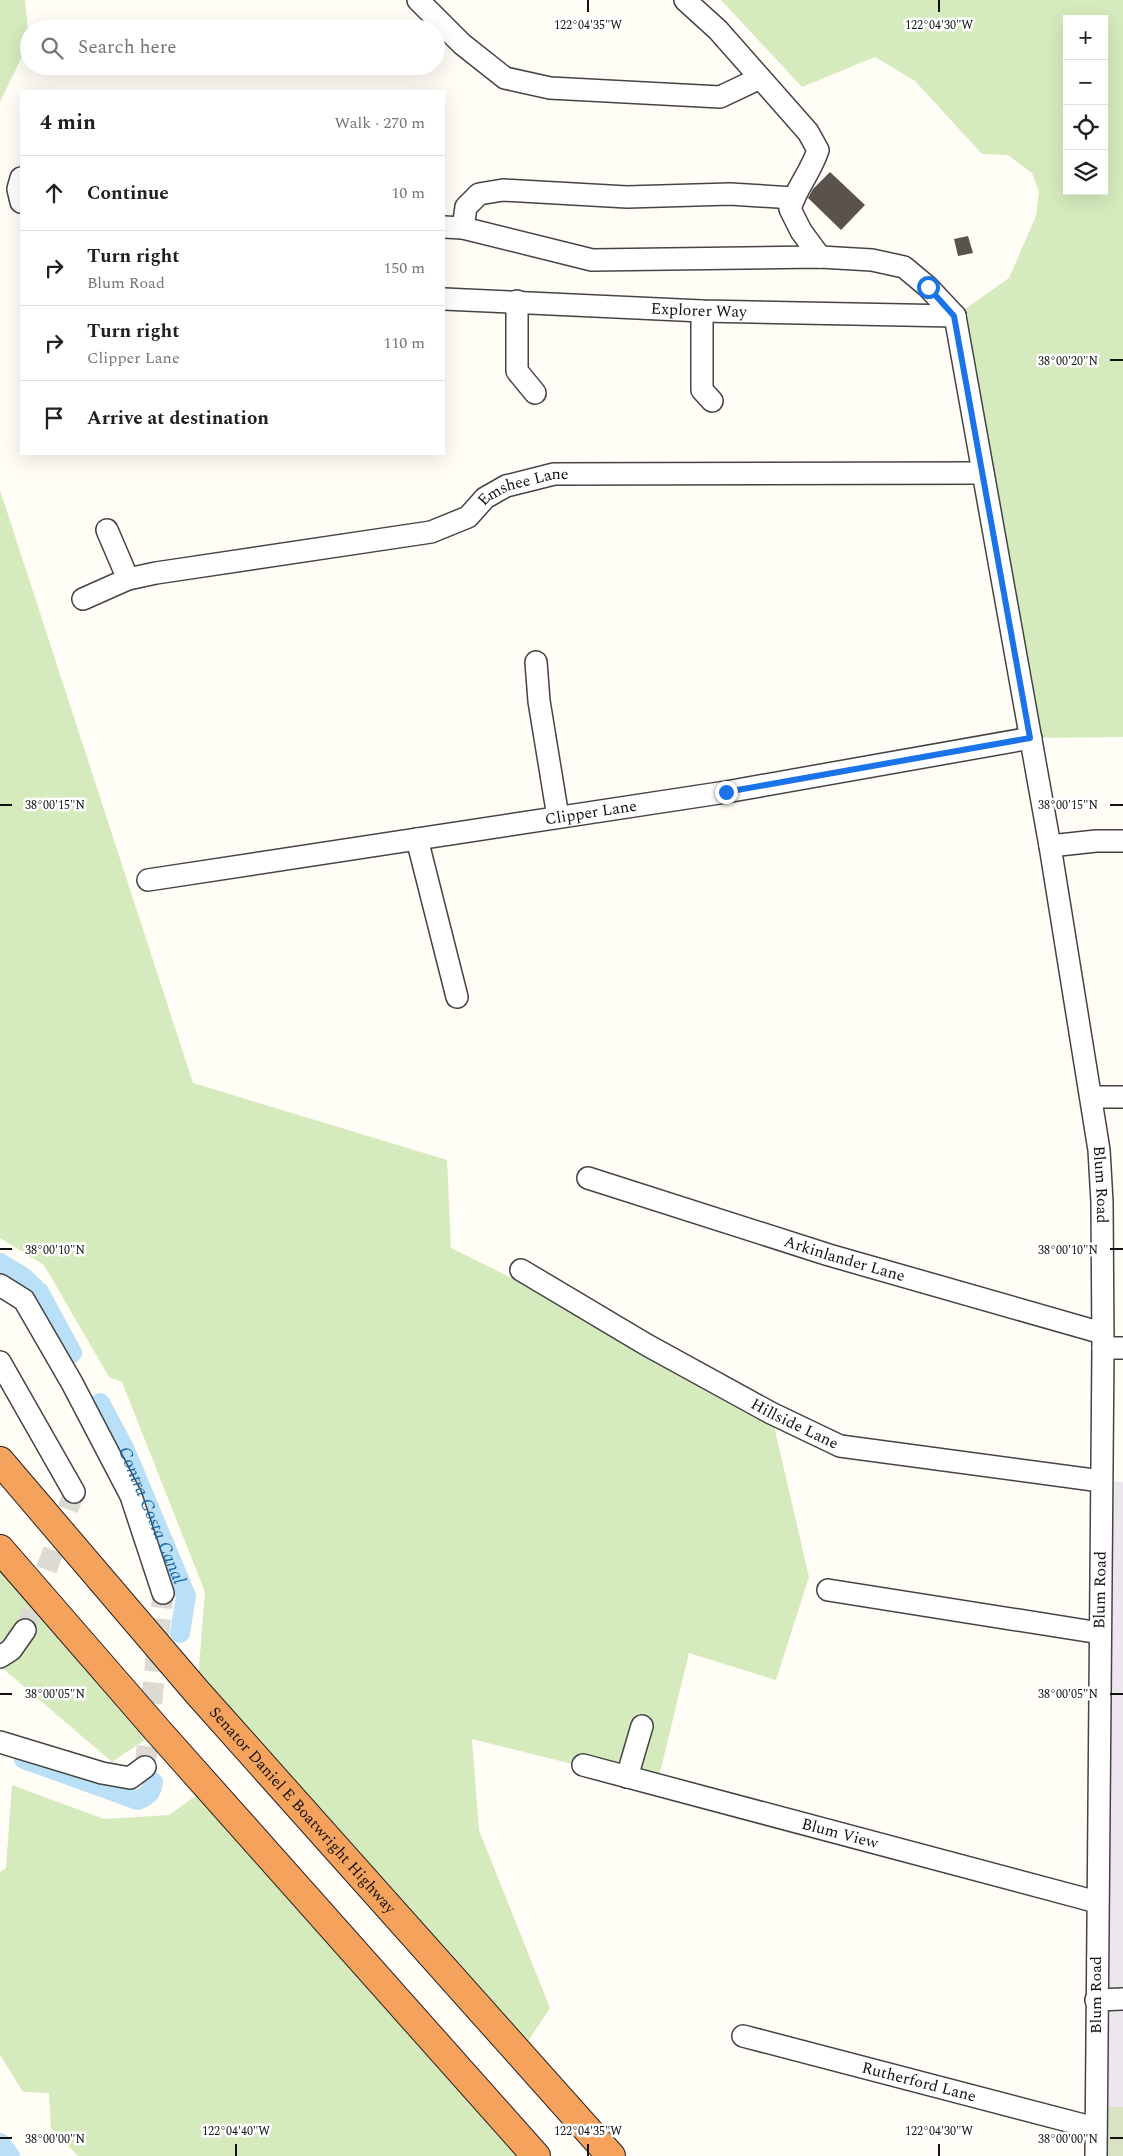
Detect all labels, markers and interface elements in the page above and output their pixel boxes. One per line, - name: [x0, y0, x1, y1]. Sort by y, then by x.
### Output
- map controls: [1063, 15, 1108, 195]
- button: +: [1063, 15, 1108, 60]
- text: 122°04'35"W: [554, 16, 622, 35]
- text: 122°04'30"W: [905, 16, 973, 35]
- search box: [20, 20, 445, 75]
- text: Search here: [78, 33, 177, 62]
- icon: search: [38, 34, 66, 62]
- button: −: [1063, 60, 1108, 105]
- button: locate: [1063, 105, 1108, 150]
- text: 4 min: [40, 107, 96, 139]
- text: Walk · 270 m: [334, 111, 425, 135]
- button: layers: [1063, 150, 1108, 195]
- icon: ahead: [40, 179, 68, 207]
- text: Continue: [87, 179, 169, 208]
- text: 10 m: [391, 181, 425, 205]
- text: Turn right: [87, 242, 180, 271]
- icon: right: [40, 254, 68, 282]
- text: 150 m: [383, 256, 425, 280]
- text: Blum Road: [87, 271, 165, 295]
- route start: [917, 276, 940, 299]
- street label: Explorer Way: [650, 297, 748, 324]
- text: Turn right: [87, 317, 180, 346]
- icon: right: [40, 329, 68, 357]
- text: 110 m: [383, 331, 425, 355]
- text: Clipper Lane: [87, 346, 180, 370]
- text: 38°00'20"N: [1038, 352, 1098, 371]
- icon: arrive: [40, 404, 68, 432]
- text: Arrive at destination: [87, 404, 269, 433]
- street label: Emshee Lane: [472, 462, 569, 511]
- route end: [715, 781, 738, 804]
- street label: Clipper Lane: [543, 794, 639, 831]
- text: 38°00'15"N: [25, 796, 85, 815]
- text: 38°00'15"N: [1038, 796, 1098, 815]
- street label: Blum Road: [1087, 1145, 1114, 1224]
- street label: Arkinlander Lane: [781, 1229, 908, 1288]
- text: 38°00'10"N: [25, 1241, 85, 1260]
- text: 38°00'10"N: [1038, 1241, 1098, 1260]
- street label: Hillside Lane: [746, 1392, 842, 1456]
- water label: Contra Costa Canal: [112, 1442, 193, 1589]
- street label: Blum Road: [1087, 1551, 1113, 1629]
- text: 38°00'05"N: [25, 1685, 85, 1704]
- text: 38°00'05"N: [1038, 1685, 1098, 1704]
- street label: Senator Daniel E Boatwright Highway: [203, 1701, 402, 1920]
- street label: Blum View: [799, 1812, 882, 1855]
- street label: Blum Road: [1084, 1956, 1108, 2034]
- street label: Rutherford Lane: [859, 2056, 979, 2108]
- text: 122°04'40"W: [202, 2122, 270, 2141]
- text: 122°04'35"W: [554, 2122, 622, 2141]
- text: 122°04'30"W: [905, 2122, 973, 2141]
- text: 38°00'00"N: [25, 2130, 85, 2149]
- text: 38°00'00"N: [1038, 2130, 1098, 2149]

